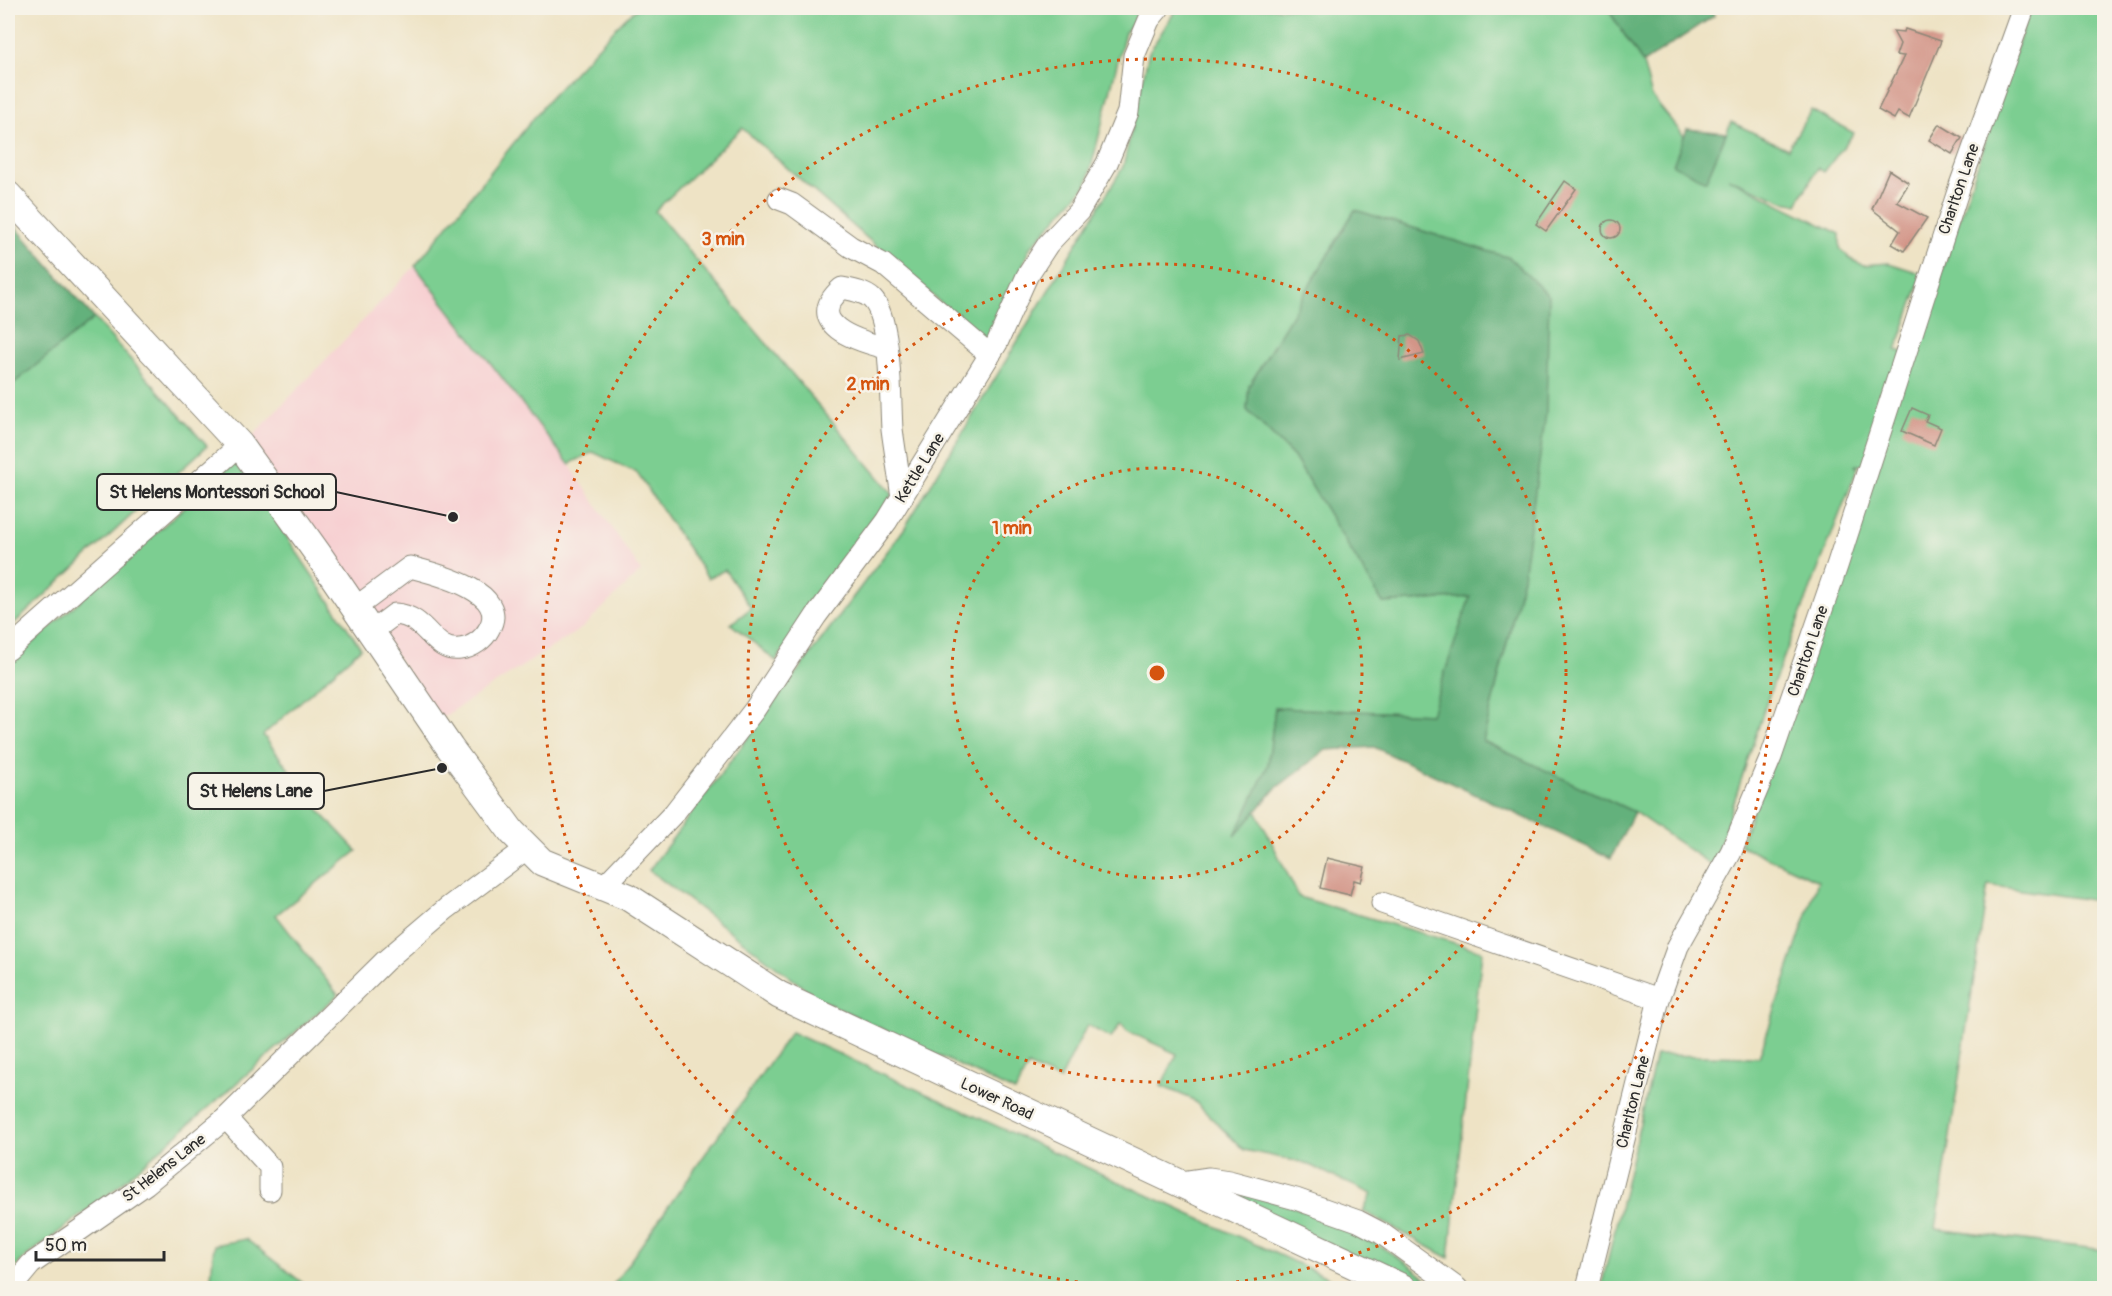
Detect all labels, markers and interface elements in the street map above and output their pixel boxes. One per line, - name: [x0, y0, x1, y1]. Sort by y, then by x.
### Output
- street label: Charlton Lane: [1934, 141, 1984, 237]
- text: 3 min: [701, 228, 745, 251]
- text: 2 min: [846, 373, 890, 396]
- street label: Kettle Lane: [891, 429, 949, 507]
- callout: St Helens Montessori School: [97, 474, 336, 510]
- text: St Helens Montessori School: [109, 481, 325, 504]
- text: 1 min: [992, 517, 1032, 540]
- street label: Charlton Lane: [1783, 603, 1833, 699]
- centre of rings: [1147, 663, 1167, 683]
- callout: St Helens Lane: [188, 773, 324, 809]
- text: St Helens Lane: [200, 780, 314, 803]
- street label: Charlton Lane: [1612, 1054, 1654, 1150]
- street label: Lower Road: [957, 1073, 1037, 1125]
- street label: St Helens Lane: [118, 1129, 210, 1207]
- scale bar: [36, 1224, 164, 1262]
- text: 50 m: [45, 1234, 87, 1257]

